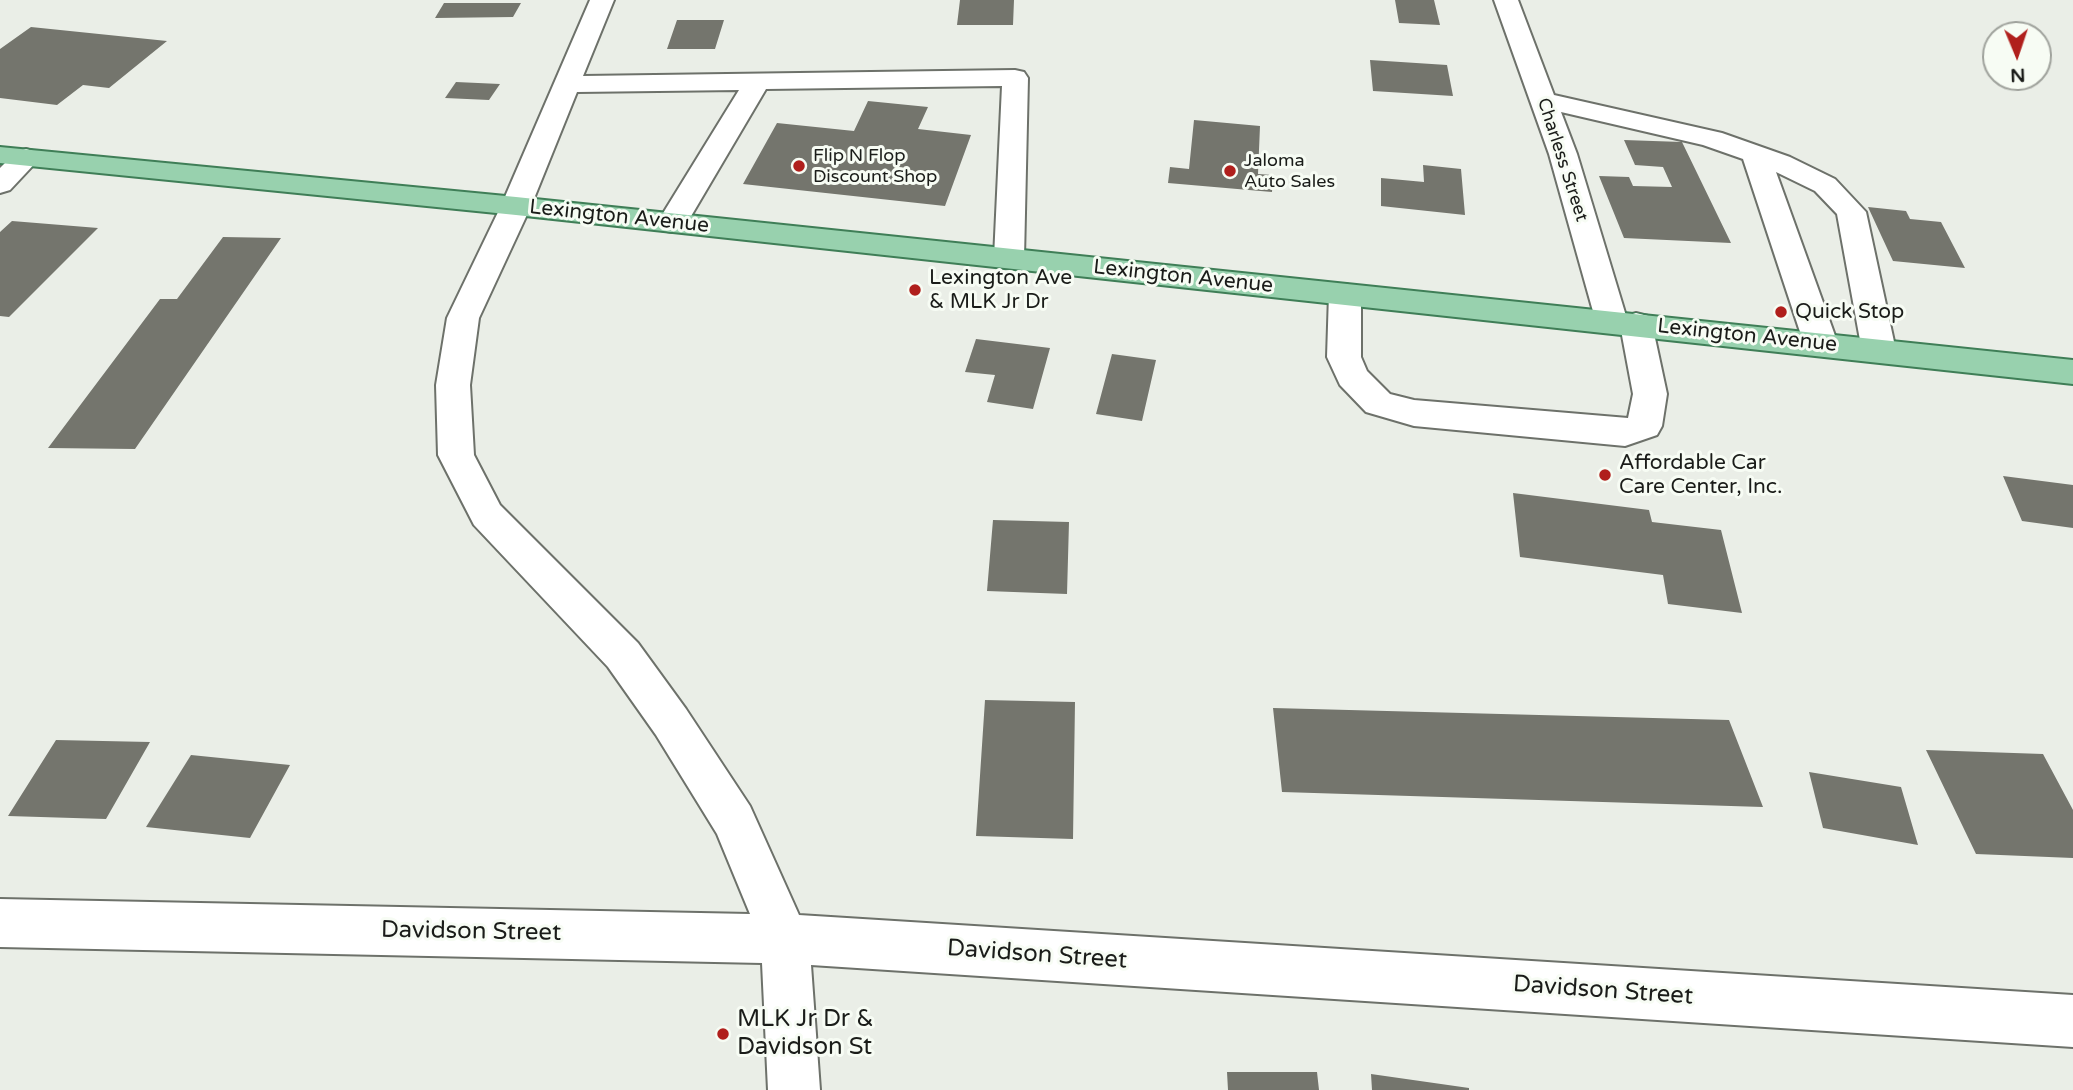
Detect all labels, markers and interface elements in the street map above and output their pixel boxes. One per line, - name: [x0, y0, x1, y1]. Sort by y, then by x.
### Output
- north arrow: [1982, 21, 2052, 91]
- text: N: [2010, 64, 2026, 86]
- street label: Charless Street: [1532, 96, 1592, 224]
- place label: Flip N Flop Discount Shop: [813, 145, 937, 188]
- place label: Jaloma Auto Sales: [1244, 150, 1335, 192]
- marker: Flip N Flop Discount Shop: [791, 158, 807, 174]
- marker: Jaloma Auto Sales: [1222, 163, 1238, 179]
- street label: Lexington Avenue: [528, 195, 710, 239]
- street label: Lexington Avenue: [1092, 255, 1274, 299]
- place label: Lexington Ave & MLK Jr Dr: [929, 265, 1072, 315]
- marker: Lexington Ave & MLK Jr Dr: [907, 282, 923, 298]
- place label: Quick Stop: [1795, 299, 1904, 325]
- marker: Quick Stop: [1773, 304, 1789, 320]
- street label: Lexington Avenue: [1656, 314, 1838, 358]
- place label: Affordable Car Care Center, Inc.: [1619, 450, 1782, 500]
- marker: Affordable Car Care Center, Inc.: [1597, 467, 1613, 483]
- street label: Davidson Street: [381, 916, 561, 948]
- street label: Davidson Street: [946, 934, 1128, 976]
- street label: Davidson Street: [1512, 970, 1694, 1012]
- place label: MLK Jr Dr & Davidson St: [737, 1006, 874, 1062]
- marker: MLK Jr Dr & Davidson St: [715, 1026, 731, 1042]

